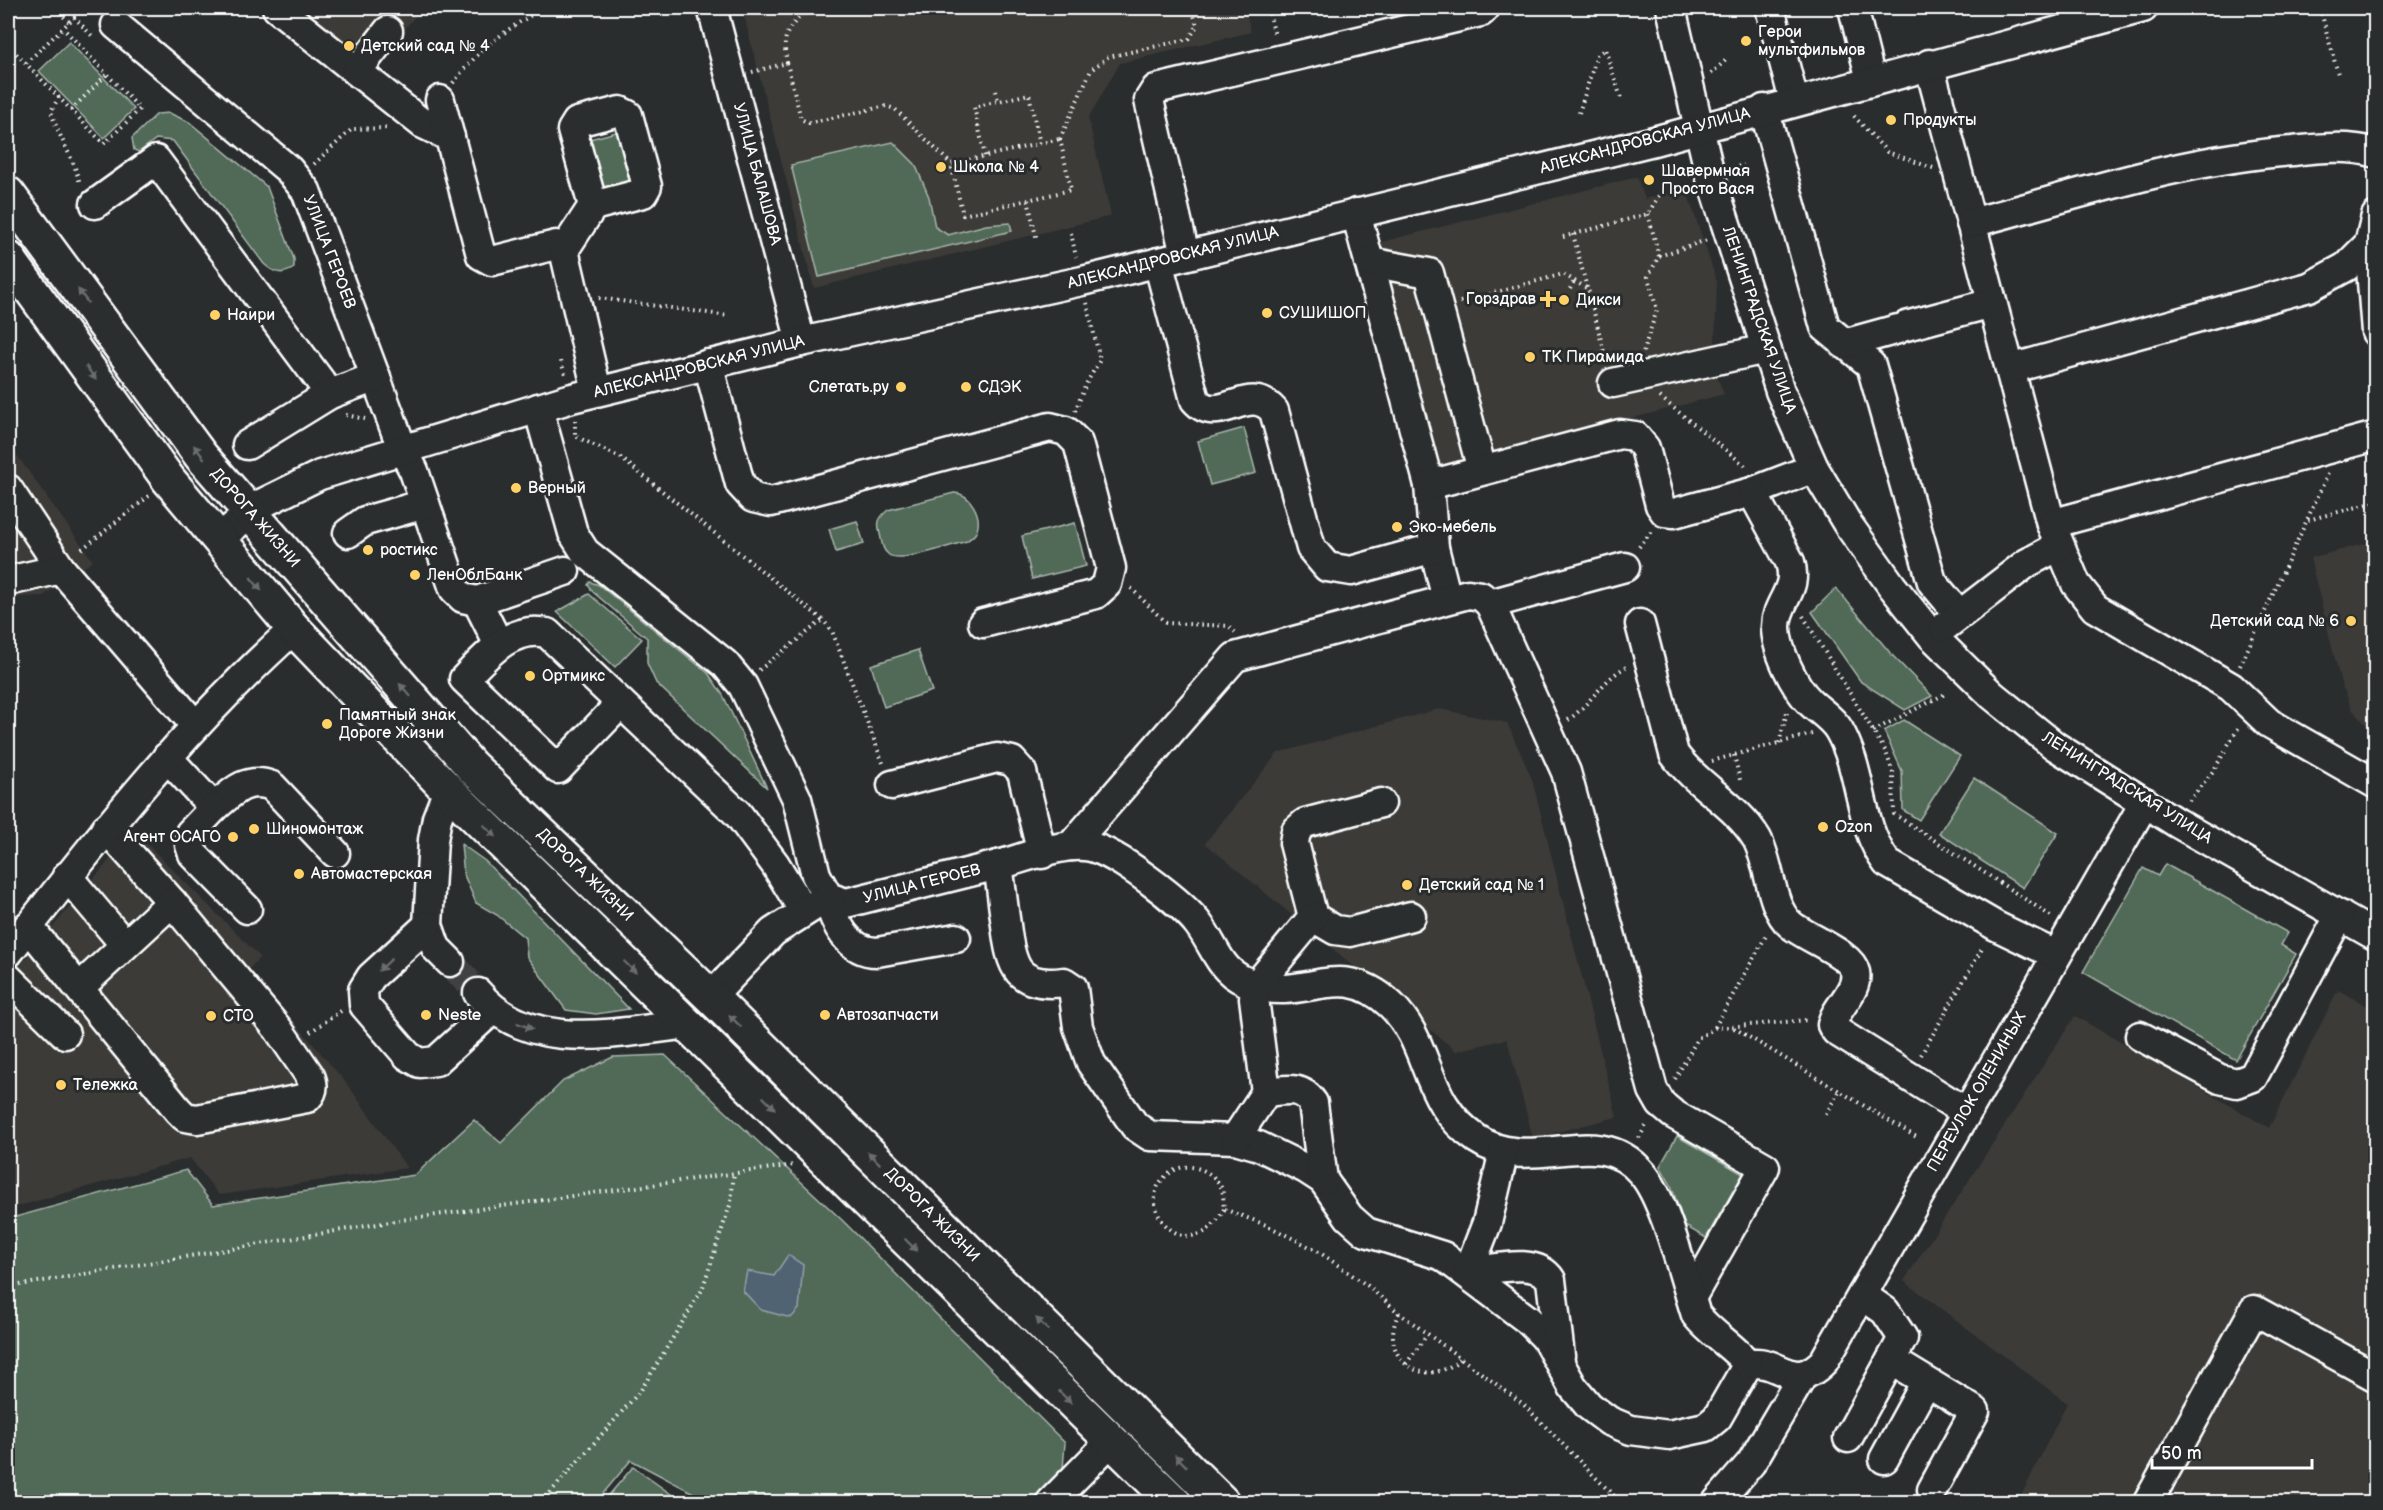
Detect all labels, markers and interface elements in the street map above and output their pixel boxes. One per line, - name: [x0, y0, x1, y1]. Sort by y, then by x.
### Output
- place label: Герои мультфильмов: [1758, 23, 1866, 60]
- marker: Герои мультфильмов: [1739, 34, 1753, 48]
- place label: Детский сад № 4: [361, 37, 490, 56]
- marker: Детский сад № 4: [342, 39, 356, 53]
- street label: УЛИЦА БАЛАШОВА: [729, 101, 785, 247]
- street label: АЛЕКСАНДРОВСКАЯ УЛИЦА: [1537, 104, 1752, 178]
- place label: Продукты: [1903, 111, 1976, 130]
- marker: Продукты: [1884, 113, 1898, 127]
- place label: Школа № 4: [953, 158, 1039, 177]
- marker: Школа № 4: [934, 160, 948, 174]
- place label: Шавермная Просто Вася: [1661, 162, 1754, 199]
- marker: Шавермная Просто Вася: [1642, 173, 1656, 187]
- street label: УЛИЦА ГЕРОЕВ: [299, 192, 359, 312]
- street label: АЛЕКСАНДРОВСКАЯ УЛИЦА: [1065, 223, 1281, 294]
- street label: ЛЕНИНГРАДСКАЯ УЛИЦА: [1718, 223, 1800, 416]
- one-way arrow: [77, 288, 89, 303]
- place label: Горздрав: [1466, 290, 1537, 309]
- place label: Дикси: [1576, 291, 1621, 310]
- marker: Горздрав: [1541, 292, 1555, 306]
- marker: Дикси: [1557, 293, 1571, 307]
- place label: СУШИШОП: [1279, 304, 1367, 323]
- place label: Наири: [227, 306, 275, 325]
- marker: СУШИШОП: [1260, 306, 1274, 320]
- marker: Наири: [208, 308, 222, 322]
- street label: АЛЕКСАНДРОВСКАЯ УЛИЦА: [591, 332, 807, 403]
- place label: ТК Пирамида: [1542, 348, 1645, 367]
- marker: ТК Пирамида: [1523, 350, 1537, 364]
- one-way arrow: [85, 366, 97, 381]
- place label: Слетать.ру: [809, 378, 890, 397]
- place label: СДЭК: [978, 378, 1022, 397]
- marker: Слетать.ру: [894, 380, 908, 394]
- marker: СДЭК: [959, 380, 973, 394]
- one-way arrow: [193, 445, 205, 460]
- street label: ДОРОГА ЖИЗНИ: [206, 464, 304, 572]
- place label: Верный: [528, 479, 586, 498]
- marker: Верный: [509, 481, 523, 495]
- place label: Эко-мебель: [1409, 518, 1497, 537]
- marker: Эко-мебель: [1390, 520, 1404, 534]
- place label: ростикс: [380, 541, 438, 560]
- marker: ростикс: [361, 543, 375, 557]
- place label: ЛенОблБанк: [426, 566, 523, 585]
- marker: ЛенОблБанк: [408, 568, 422, 582]
- one-way arrow: [249, 576, 262, 591]
- place label: Детский сад № 6: [2210, 612, 2339, 631]
- marker: Детский сад № 6: [2344, 614, 2358, 628]
- place label: Ортмикс: [542, 667, 605, 686]
- marker: Ортмикс: [523, 669, 537, 683]
- one-way arrow: [398, 683, 411, 698]
- place label: Памятный знак Дороге Жизни: [339, 706, 457, 743]
- marker: Памятный знак Дороге Жизни: [320, 717, 334, 731]
- street label: ЛЕНИНГРАДСКАЯ УЛИЦА: [2038, 727, 2216, 848]
- place label: Ozon: [1835, 818, 1873, 837]
- place label: Шиномонтаж: [266, 820, 364, 839]
- marker: Ozon: [1816, 820, 1830, 834]
- marker: Шиномонтаж: [247, 822, 261, 836]
- one-way arrow: [483, 823, 497, 837]
- street label: ДОРОГА ЖИЗНИ: [533, 824, 637, 926]
- place label: Агент ОСАГО: [123, 828, 221, 847]
- marker: Агент ОСАГО: [226, 830, 240, 844]
- street label: УЛИЦА ГЕРОЕВ: [861, 860, 983, 908]
- place label: Автомастерская: [310, 865, 432, 884]
- marker: Автомастерская: [292, 867, 306, 881]
- place label: Детский сад № 1: [1419, 876, 1544, 895]
- marker: Детский сад № 1: [1400, 878, 1414, 892]
- one-way arrow: [378, 958, 393, 971]
- one-way arrow: [622, 959, 636, 973]
- place label: Neste: [438, 1006, 482, 1025]
- place label: Автозапчасти: [836, 1006, 939, 1025]
- place label: СТО: [223, 1007, 254, 1026]
- marker: Neste: [419, 1008, 433, 1022]
- marker: Автозапчасти: [818, 1008, 832, 1022]
- marker: СТО: [204, 1009, 218, 1023]
- street label: ПЕРЕУЛОК ОЛЕНИНЫХ: [1923, 1009, 2031, 1175]
- one-way arrow: [728, 1014, 742, 1028]
- one-way arrow: [516, 1021, 534, 1031]
- place label: Тележка: [73, 1076, 139, 1095]
- marker: Тележка: [54, 1078, 68, 1092]
- one-way arrow: [761, 1096, 775, 1110]
- one-way arrow: [867, 1151, 881, 1165]
- street label: ДОРОГА ЖИЗНИ: [881, 1164, 983, 1266]
- one-way arrow: [904, 1237, 918, 1251]
- one-way arrow: [1036, 1318, 1050, 1332]
- one-way arrow: [1057, 1389, 1071, 1403]
- scale bar: [2152, 1432, 2312, 1470]
- text: 50 m: [2161, 1443, 2202, 1464]
- one-way arrow: [1174, 1455, 1188, 1469]

